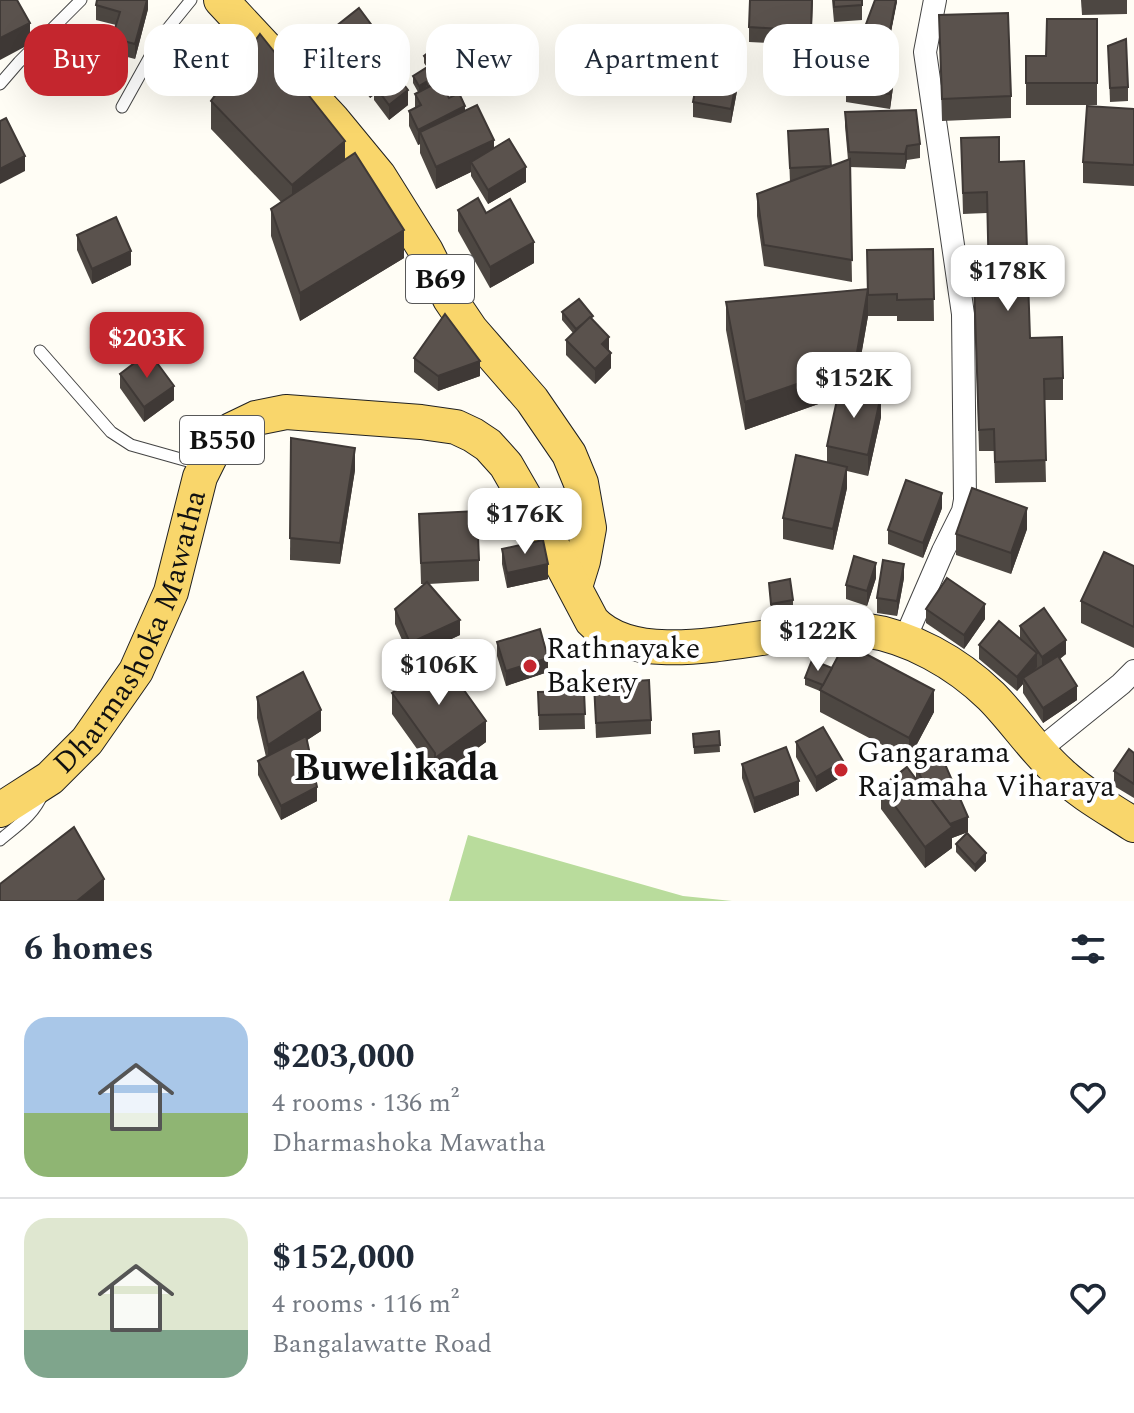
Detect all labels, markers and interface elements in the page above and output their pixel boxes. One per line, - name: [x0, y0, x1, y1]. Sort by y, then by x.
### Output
- chip: Buy: [24, 24, 128, 96]
- chip: Rent: [144, 24, 258, 96]
- chip: Filters: [274, 24, 410, 96]
- chip: New: [426, 24, 539, 96]
- chip: Apartment: [555, 24, 747, 96]
- chip: House: [763, 24, 899, 96]
- pin: $178K: [952, 245, 1064, 313]
- text: $178K: [969, 251, 1047, 291]
- road number: B69: [406, 255, 474, 303]
- pin: $203K: [91, 312, 203, 380]
- text: $203K: [108, 318, 186, 358]
- pin: $152K: [798, 352, 910, 420]
- text: $152K: [815, 358, 893, 398]
- road number: B550: [180, 416, 264, 464]
- street label: Dharmashoka Mawatha: [43, 485, 219, 785]
- pin: $176K: [469, 488, 581, 556]
- text: $176K: [486, 494, 564, 534]
- pin: $122K: [762, 605, 874, 673]
- text: $122K: [779, 611, 857, 651]
- place label: Rathnayake Bakery: [546, 626, 700, 706]
- pin: $106K: [383, 639, 495, 707]
- text: $106K: [400, 645, 478, 685]
- marker: Rathnayake Bakery: [521, 657, 539, 675]
- place label: Gangarama Rajamaha Viharaya: [857, 730, 1115, 810]
- district label: Buwelikada: [293, 740, 499, 798]
- marker: Gangarama Rajamaha Viharaya: [832, 761, 850, 779]
- text: 6 homes: [24, 923, 154, 975]
- icon: filters: [1066, 927, 1110, 971]
- text: $203,000: [272, 1031, 415, 1083]
- icon: home: [88, 1049, 184, 1145]
- icon: heart: [1066, 1075, 1110, 1119]
- text: 4 rooms · 136 m²: [272, 1083, 459, 1123]
- text: Dharmashoka Mawatha: [272, 1123, 546, 1163]
- text: $152,000: [272, 1232, 415, 1284]
- icon: home: [88, 1250, 184, 1346]
- icon: heart: [1066, 1276, 1110, 1320]
- text: 4 rooms · 116 m²: [272, 1284, 459, 1324]
- text: Bangalawatte Road: [272, 1324, 492, 1364]

